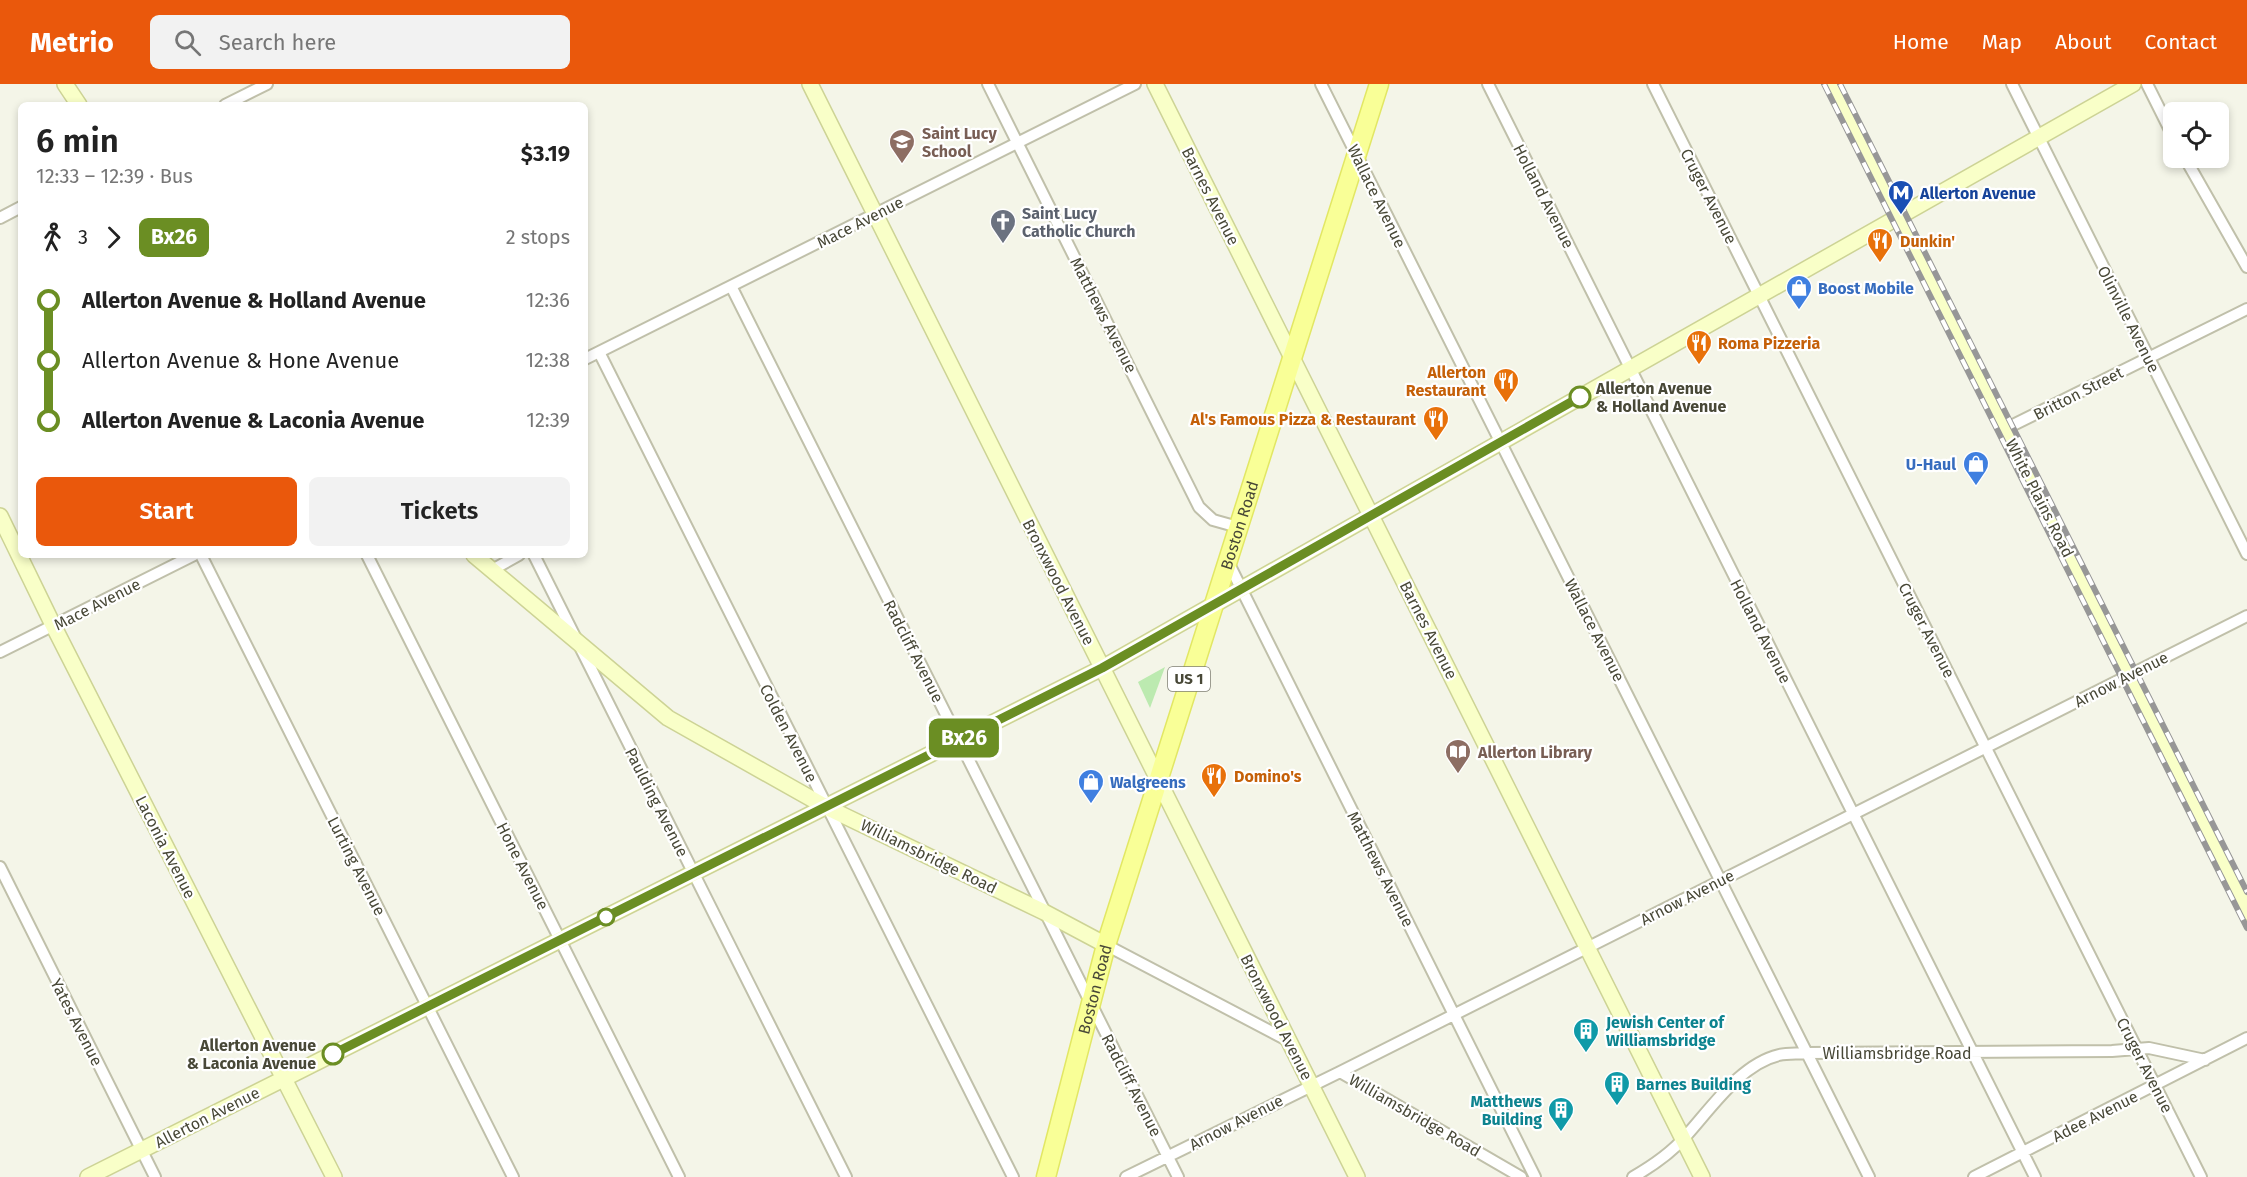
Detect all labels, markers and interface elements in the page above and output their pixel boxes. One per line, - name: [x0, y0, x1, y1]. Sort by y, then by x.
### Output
- search box: [150, 15, 570, 69]
- text: Metrio: [30, 26, 114, 59]
- icon: search: [171, 26, 204, 59]
- text: Search here: [219, 29, 336, 56]
- text: Home: [1893, 29, 1949, 55]
- text: Map: [1982, 29, 2022, 55]
- text: About: [2055, 29, 2112, 55]
- text: Contact: [2145, 29, 2217, 55]
- map controls: [2163, 102, 2229, 168]
- button: locate: [2163, 102, 2229, 168]
- text: 6 min: [36, 121, 119, 161]
- place label: Saint Lucy School: [922, 124, 997, 161]
- school or university icon: Saint Lucy School: [887, 127, 917, 165]
- text: $3.19: [521, 140, 570, 167]
- street label: Wallace Avenue: [1343, 141, 1410, 251]
- street label: Holland Avenue: [1509, 141, 1578, 252]
- street label: Barnes Avenue: [1178, 144, 1243, 248]
- street label: Cruger Avenue: [1676, 145, 1741, 247]
- text: 12:33 – 12:39 · Bus: [36, 164, 193, 188]
- metro station icon: Allerton Avenue: [1886, 178, 1916, 216]
- place label: Allerton Avenue: [1919, 184, 2036, 203]
- street label: Mace Avenue: [814, 193, 907, 252]
- place label: Saint Lucy Catholic Church: [1022, 204, 1136, 241]
- church icon: Saint Lucy Catholic Church: [988, 207, 1018, 245]
- icon: walk: [36, 221, 69, 254]
- icon: forward: [97, 221, 130, 254]
- text: Bx26: [151, 224, 197, 250]
- text: 3: [78, 225, 88, 249]
- text: 2 stops: [506, 225, 570, 249]
- restaurant icon: Dunkin': [1865, 226, 1895, 264]
- place label: Dunkin': [1900, 232, 1955, 251]
- street label: Matthews Avenue: [1066, 254, 1141, 376]
- street label: Olinville Avenue: [2093, 263, 2164, 376]
- shop icon: Boost Mobile: [1784, 273, 1814, 311]
- place label: Boost Mobile: [1818, 279, 1914, 298]
- text: Allerton Avenue & Holland Avenue: [82, 287, 426, 314]
- text: 12:36: [526, 288, 570, 312]
- restaurant icon: Roma Pizzeria: [1684, 328, 1714, 366]
- place label: Roma Pizzeria: [1718, 334, 1820, 353]
- text: Allerton Avenue & Hone Avenue: [82, 347, 399, 374]
- text: 12:38: [525, 348, 570, 372]
- place label: Allerton Restaurant: [1406, 363, 1487, 400]
- street label: Britton Street: [2030, 363, 2126, 424]
- restaurant icon: Allerton Restaurant: [1491, 366, 1521, 404]
- place label: Allerton Avenue & Holland Avenue: [1595, 379, 1727, 416]
- marker: Allerton Avenue & Holland Avenue: [1569, 386, 1591, 408]
- restaurant icon: Al's Famous Pizza & Restaurant: [1421, 404, 1451, 442]
- text: Allerton Avenue & Laconia Avenue: [82, 407, 424, 434]
- text: 12:39: [526, 408, 570, 432]
- place label: Al's Famous Pizza & Restaurant: [1190, 410, 1417, 429]
- street label: White Plains Road: [2001, 436, 2078, 561]
- shop icon: U-Haul: [1961, 449, 1991, 487]
- place label: U-Haul: [1906, 455, 1956, 474]
- button: Start: [36, 477, 297, 546]
- button: Tickets: [309, 477, 570, 546]
- street label: Boston Road: [1217, 479, 1263, 572]
- street label: Bronxwood Avenue: [1019, 516, 1099, 648]
- street label: Mace Avenue: [51, 575, 144, 634]
- street label: Wallace Avenue: [1561, 576, 1629, 685]
- street label: Holland Avenue: [1726, 576, 1795, 687]
- street label: Barnes Avenue: [1396, 578, 1461, 682]
- street label: Cruger Avenue: [1894, 579, 1959, 681]
- street label: Radcliff Avenue: [880, 597, 948, 706]
- street label: Arnow Avenue: [2071, 648, 2171, 711]
- road number: US 1: [1168, 667, 1210, 691]
- street label: Colden Avenue: [756, 681, 821, 785]
- line badge: Bx26: [922, 718, 1006, 758]
- text: Bx26: [941, 725, 987, 751]
- library icon: Allerton Library: [1443, 737, 1473, 775]
- place label: Allerton Library: [1477, 743, 1593, 762]
- street label: Paulding Avenue: [621, 744, 692, 860]
- restaurant icon: Domino's: [1199, 761, 1229, 799]
- shop icon: Walgreens: [1076, 767, 1106, 805]
- place label: Domino's: [1234, 767, 1302, 786]
- place label: Walgreens: [1110, 773, 1186, 792]
- street label: Laconia Avenue: [131, 793, 200, 902]
- street label: Matthews Avenue: [1343, 808, 1418, 930]
- street label: Lurting Avenue: [323, 814, 390, 919]
- street label: Williamsbridge Road: [858, 815, 1000, 898]
- street label: Hone Avenue: [492, 819, 553, 913]
- street label: Arnow Avenue: [1637, 866, 1737, 929]
- unlabelled marker: [597, 908, 615, 926]
- street label: Boston Road: [1074, 942, 1116, 1036]
- street label: Bronxwood Avenue: [1237, 951, 1317, 1083]
- street label: Yates Avenue: [46, 975, 107, 1069]
- place label: Jewish Center of Williamsbridge: [1605, 1013, 1725, 1050]
- street label: Cruger Avenue: [2112, 1014, 2177, 1116]
- building icon: Jewish Center of Williamsbridge: [1571, 1016, 1601, 1054]
- street label: Radcliff Avenue: [1098, 1031, 1166, 1140]
- place label: Allerton Avenue & Laconia Avenue: [187, 1036, 316, 1073]
- marker: Allerton Avenue & Laconia Avenue: [322, 1043, 344, 1065]
- street label: Williamsbridge Road: [1822, 1044, 1972, 1063]
- building icon: Barnes Building: [1602, 1069, 1632, 1107]
- street label: Williamsbridge Road: [1345, 1070, 1484, 1161]
- place label: Barnes Building: [1636, 1075, 1751, 1094]
- street label: Allerton Avenue: [152, 1083, 263, 1152]
- street label: Adee Avenue: [2049, 1087, 2141, 1146]
- street label: Arnow Avenue: [1186, 1091, 1286, 1154]
- place label: Matthews Building: [1471, 1092, 1542, 1129]
- building icon: Matthews Building: [1546, 1095, 1576, 1133]

